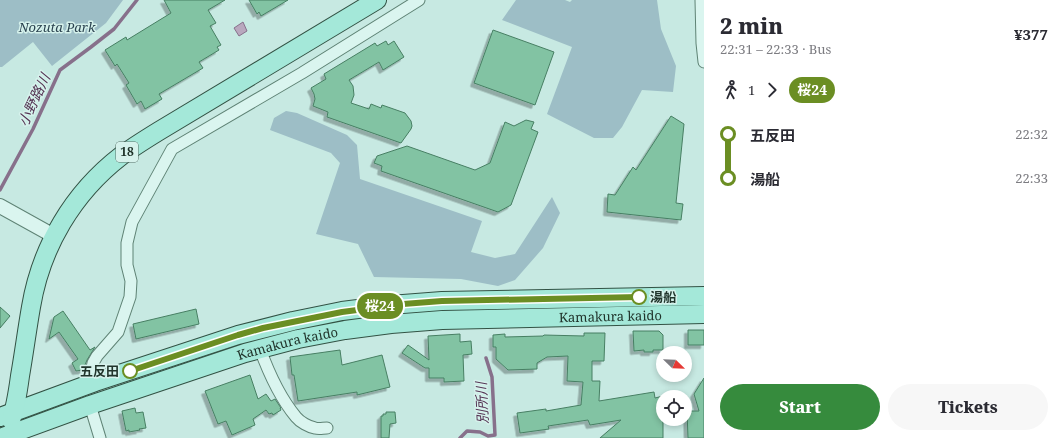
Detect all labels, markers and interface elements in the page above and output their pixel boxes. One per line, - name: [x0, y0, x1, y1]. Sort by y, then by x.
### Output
- text: 2 min: [720, 10, 783, 40]
- park label: Nozuta Park: [18, 18, 96, 36]
- text: ¥377: [1014, 24, 1048, 44]
- text: 22:31 – 22:33 · Bus: [720, 40, 831, 58]
- water label: 小野路川: [13, 69, 55, 129]
- icon: walk: [720, 79, 742, 101]
- icon: forward: [761, 79, 783, 101]
- text: 桜24: [797, 80, 827, 99]
- text: 1: [748, 81, 755, 99]
- text: 五反田: [750, 125, 795, 145]
- text: 22:32: [1015, 125, 1048, 143]
- road number: 18: [116, 142, 138, 162]
- text: 湯船: [750, 169, 780, 189]
- text: 22:33: [1015, 169, 1048, 187]
- place label: 湯船: [650, 288, 677, 306]
- marker: 湯船: [631, 289, 647, 305]
- line badge: 桜24: [357, 293, 403, 319]
- text: 桜24: [365, 296, 395, 315]
- street label: Kamakura kaido: [559, 306, 662, 326]
- street label: Kamakura kaido: [235, 323, 339, 364]
- north arrow: [656, 346, 692, 382]
- map controls: [656, 346, 692, 426]
- place label: 五反田: [80, 362, 119, 380]
- marker: 五反田: [122, 363, 138, 379]
- water label: 別所川: [471, 380, 492, 424]
- button: Start: [720, 384, 880, 430]
- button: Tickets: [888, 384, 1048, 430]
- button: locate: [656, 390, 692, 426]

